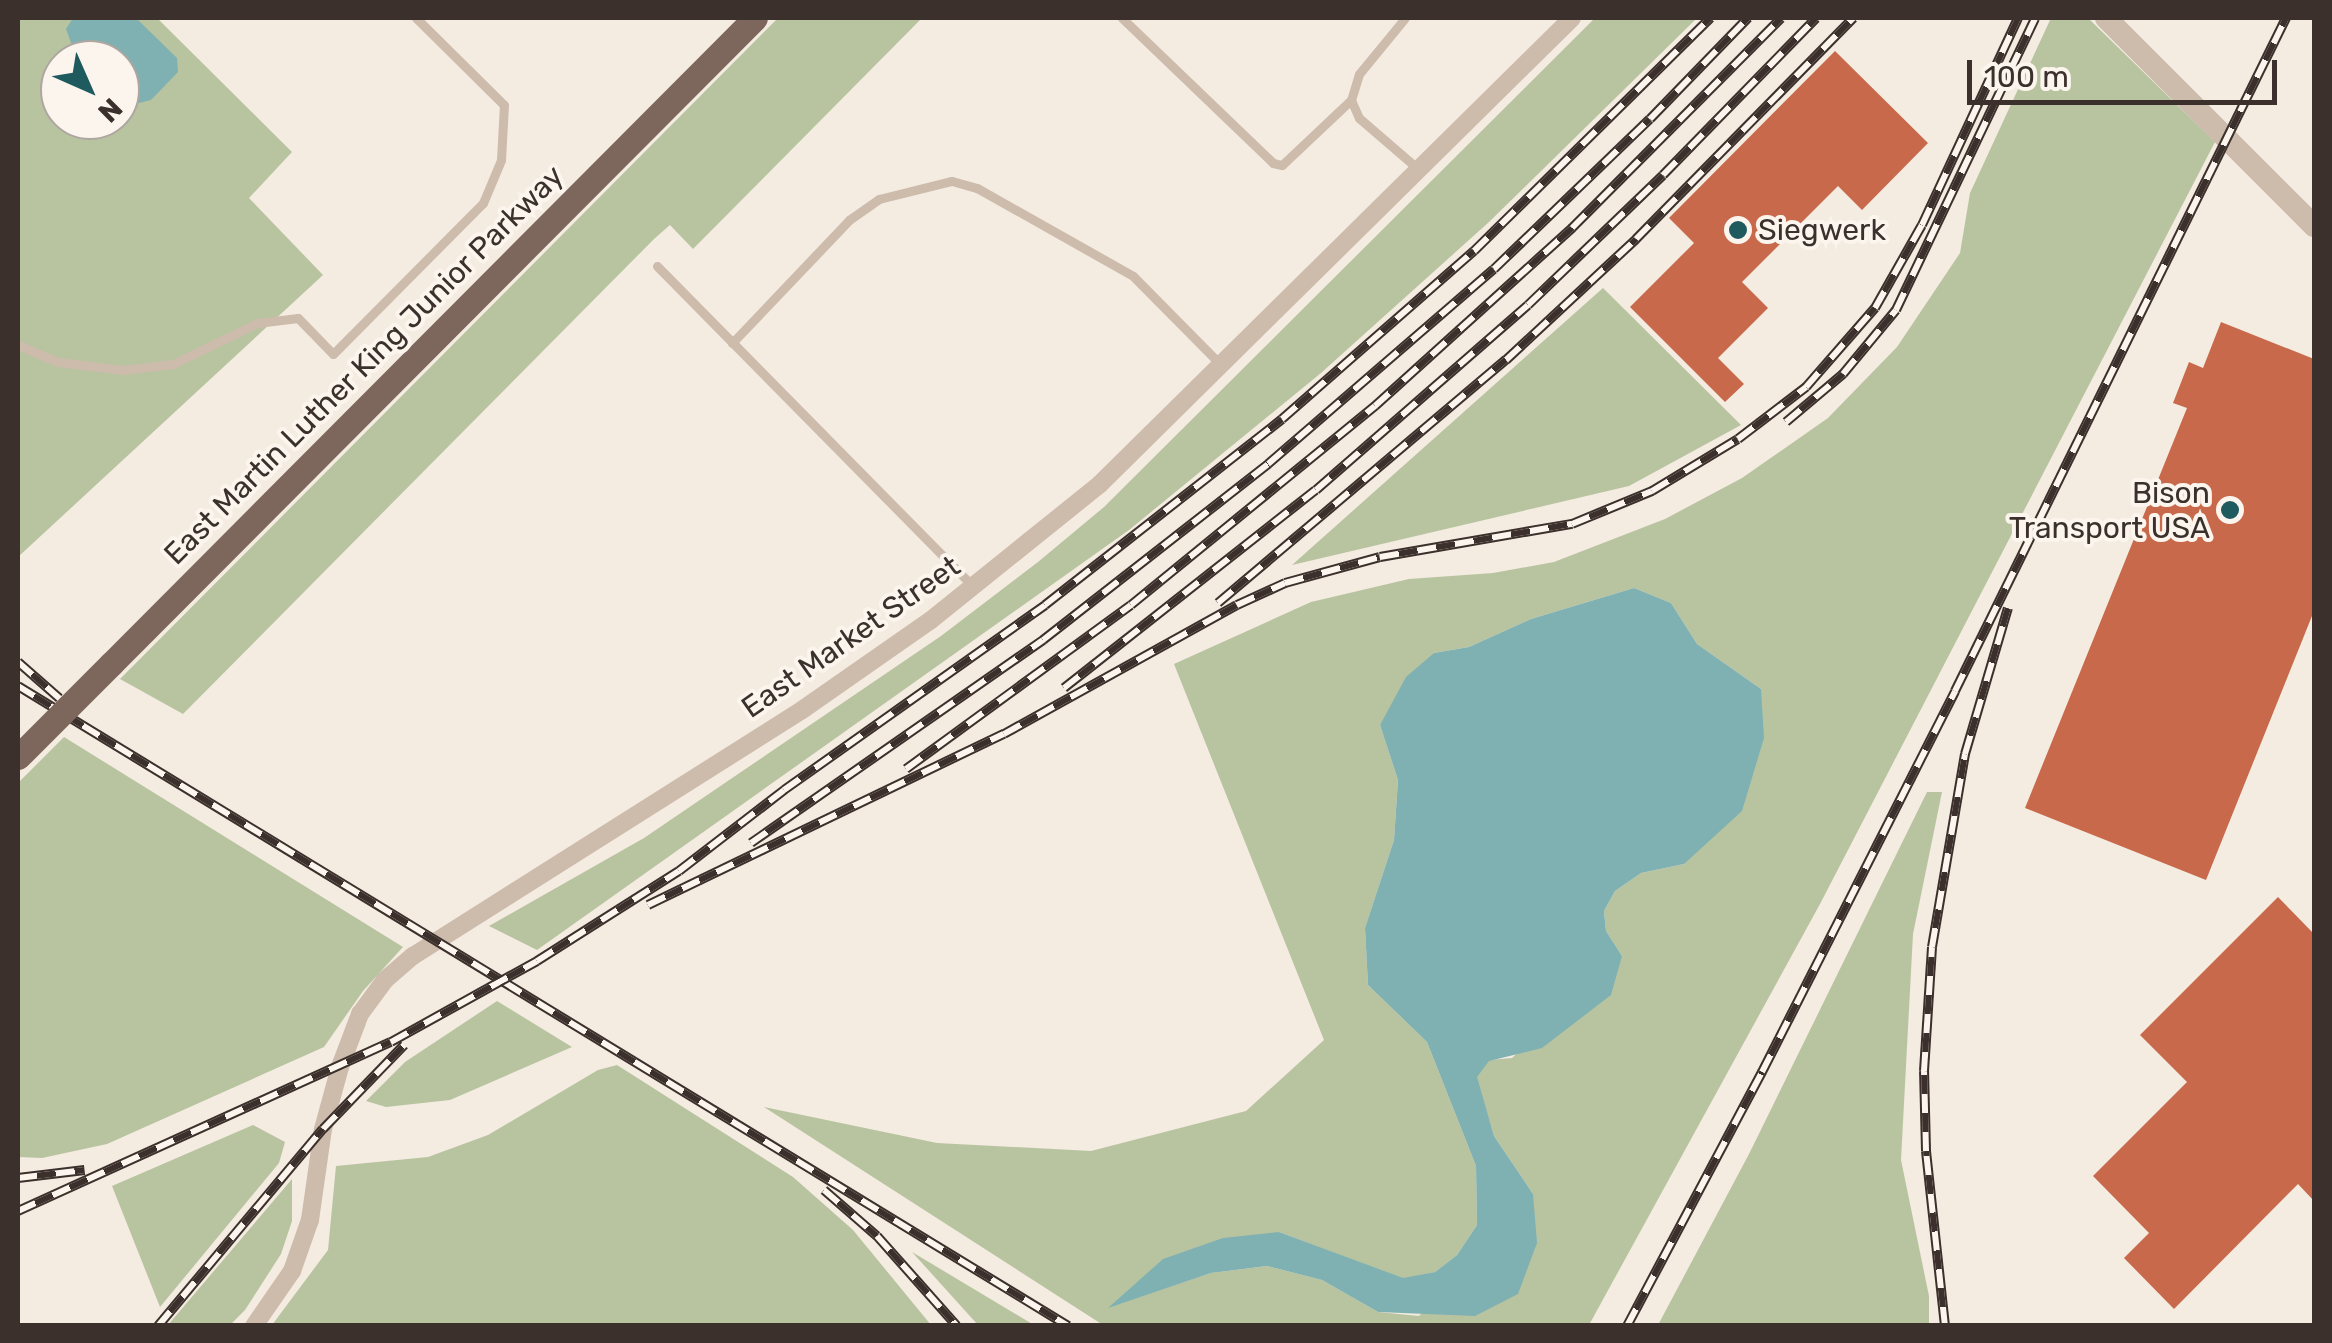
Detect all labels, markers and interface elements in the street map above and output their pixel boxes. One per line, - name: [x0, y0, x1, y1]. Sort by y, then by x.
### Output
- north arrow: [40, 40, 140, 140]
- scale bar: [1972, 40, 2282, 102]
- text: 100 m: [1984, 59, 2069, 95]
- text: N: [91, 91, 129, 129]
- street label: East Martin Luther King Junior Parkway: [156, 157, 572, 573]
- place label: Siegwerk: [1758, 212, 1886, 248]
- marker: Siegwerk: [1727, 219, 1749, 241]
- place label: Bison Transport USA: [2009, 475, 2210, 546]
- marker: Bison Transport USA: [2219, 499, 2241, 521]
- street label: East Market Street: [735, 548, 967, 726]

